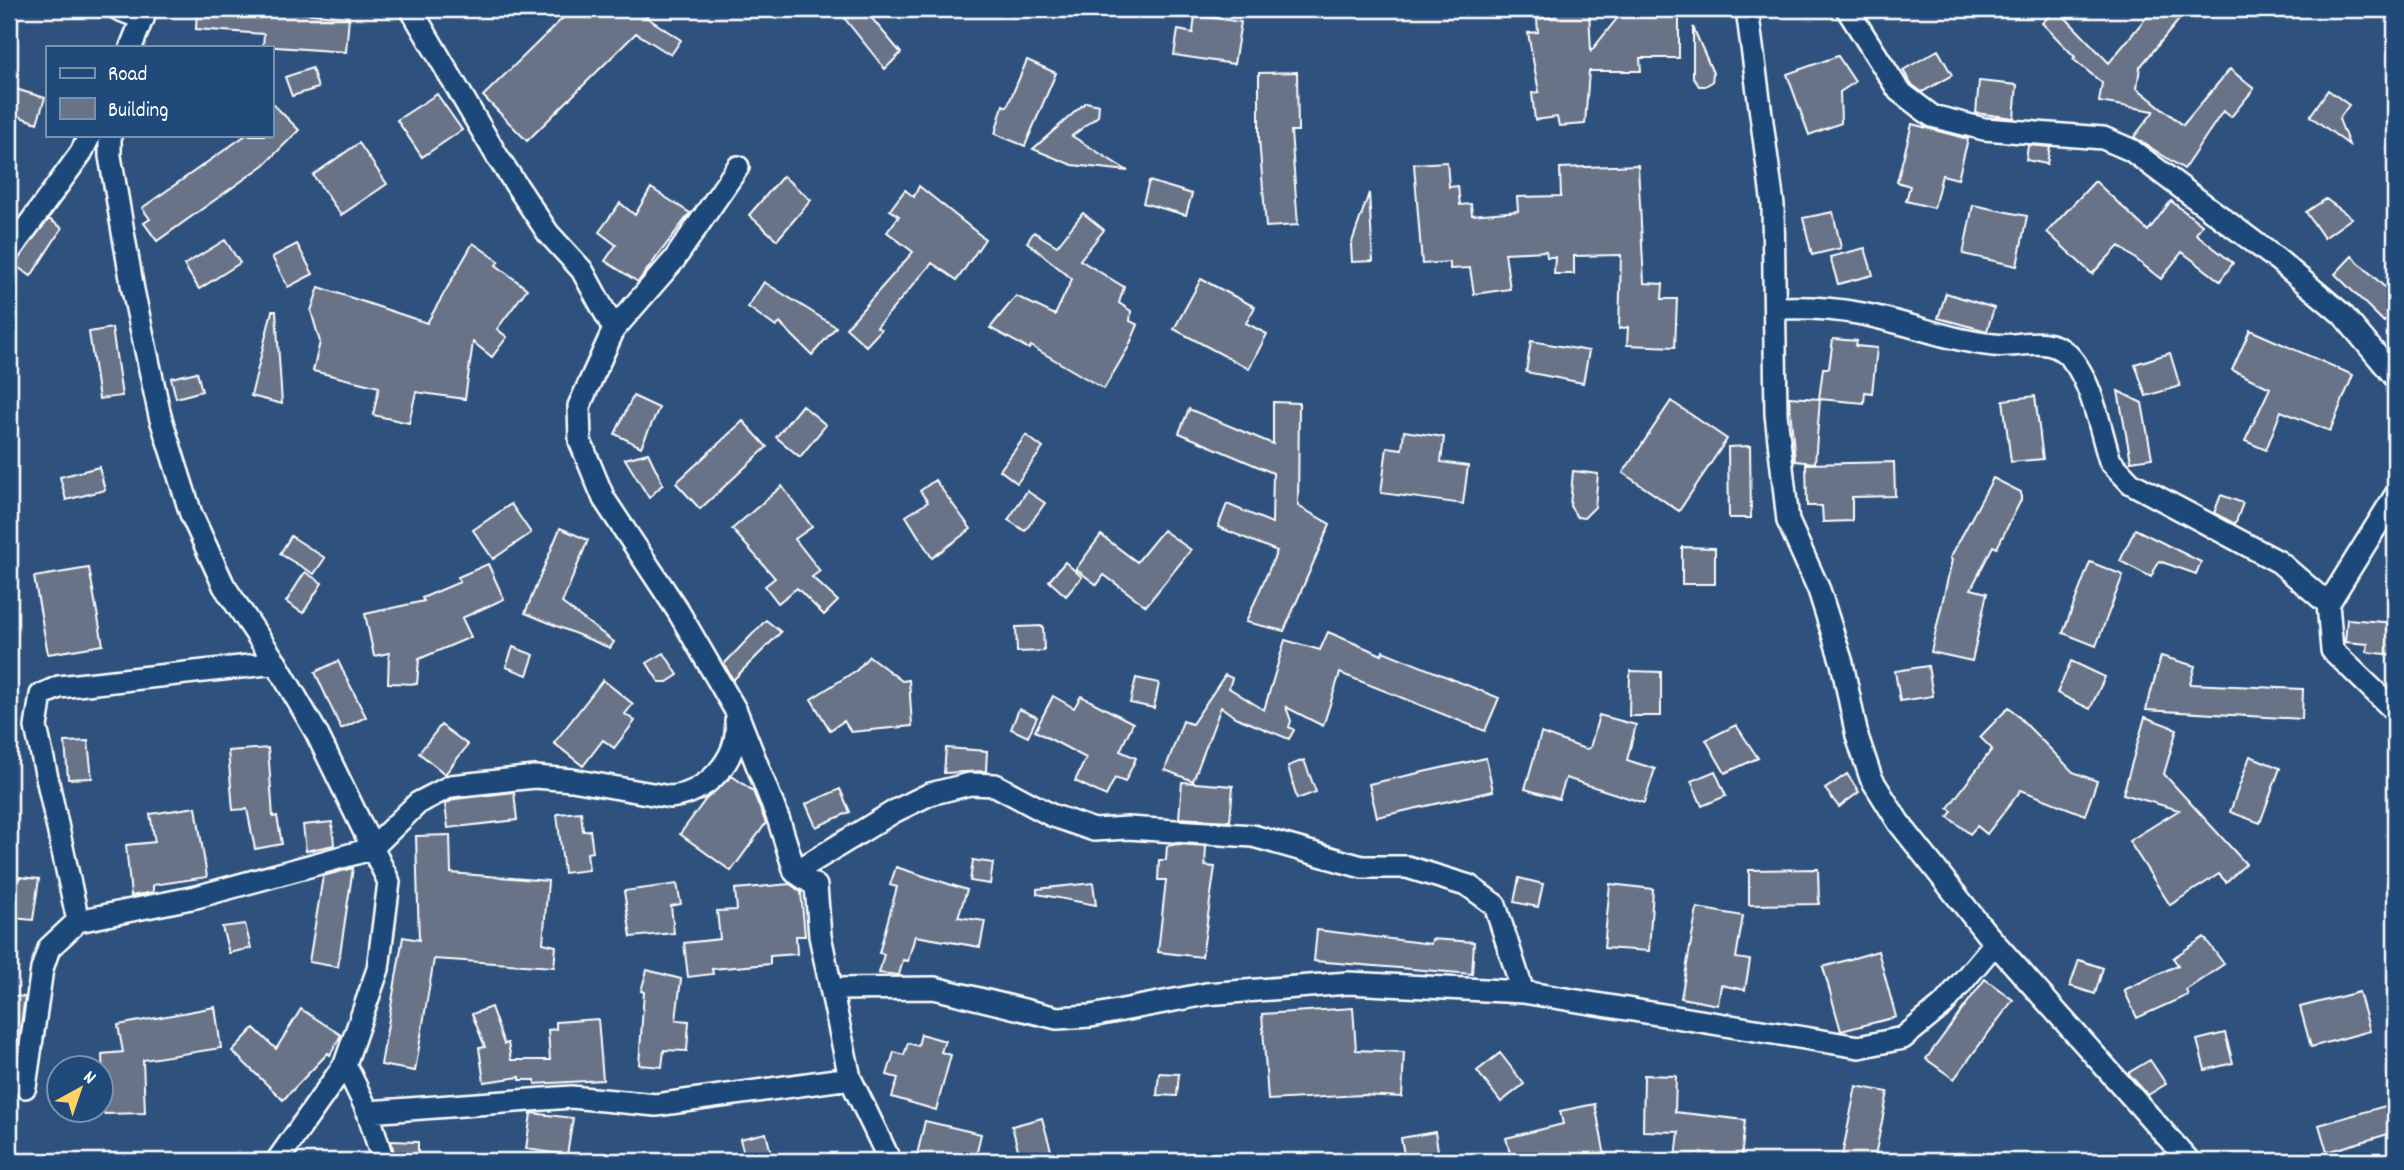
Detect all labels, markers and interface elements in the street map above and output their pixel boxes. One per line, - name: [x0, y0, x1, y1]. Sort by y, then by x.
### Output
- legend: [46, 46, 273, 136]
- text: Road: [108, 61, 147, 91]
- text: Building: [108, 97, 168, 127]
- north arrow: [46, 1054, 116, 1124]
- text: N: [76, 1065, 101, 1092]

